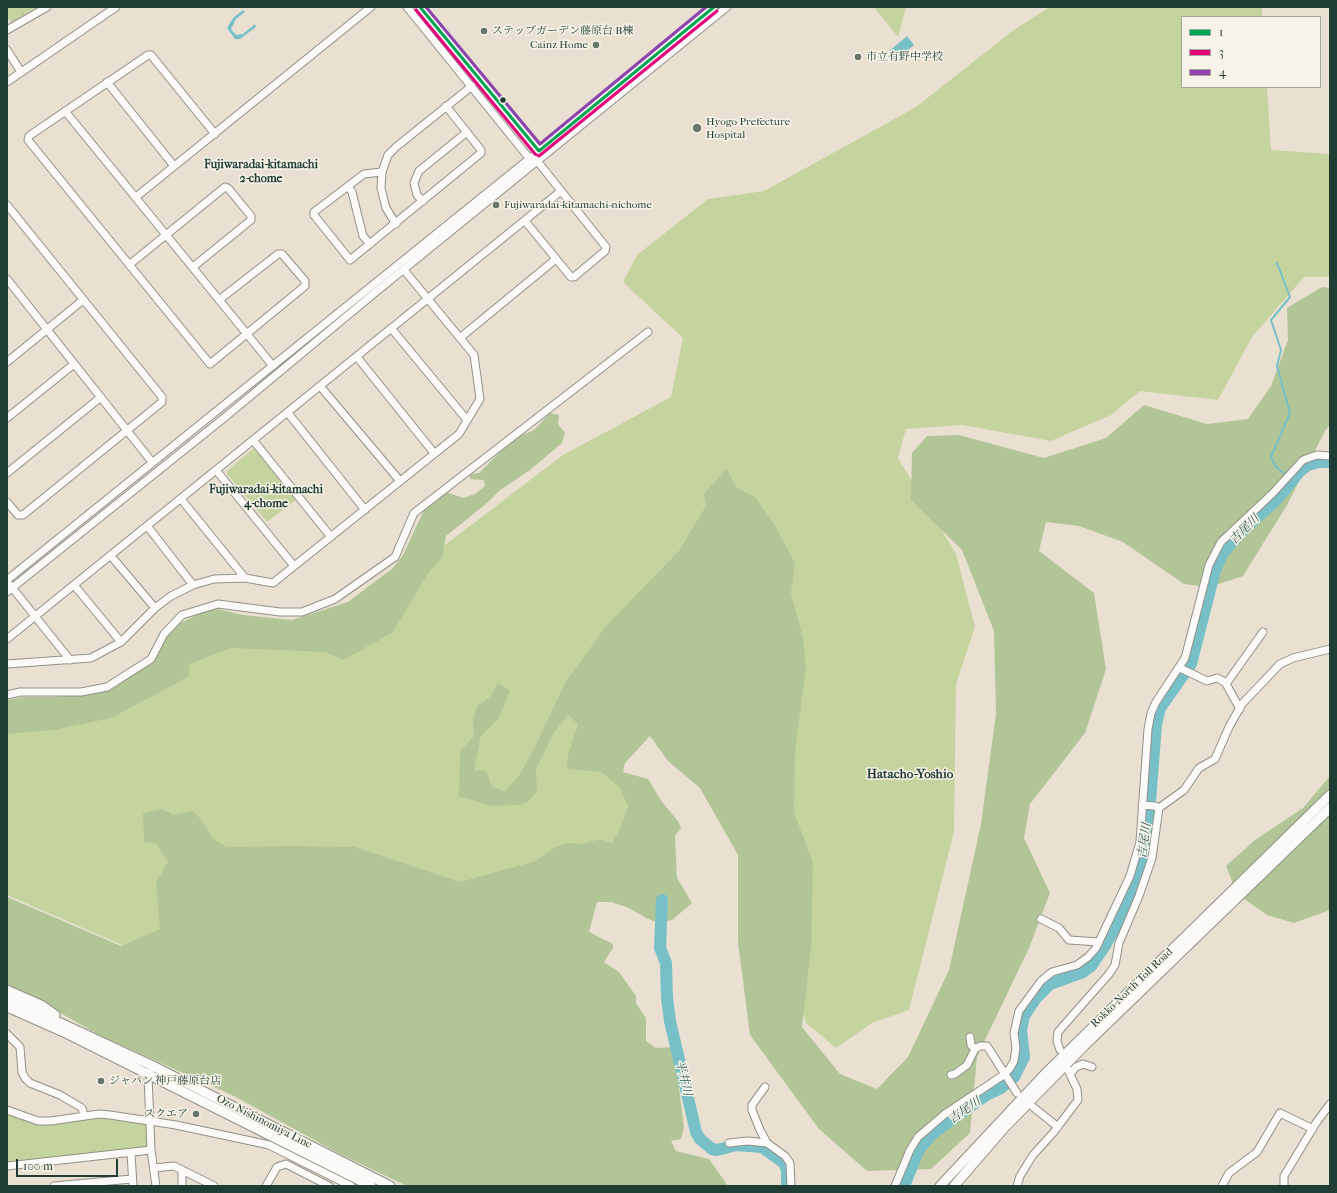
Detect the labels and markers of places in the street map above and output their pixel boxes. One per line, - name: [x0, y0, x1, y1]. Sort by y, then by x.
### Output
- place label: ステップガーデン藤原台 B棟: [492, 24, 634, 38]
- marker: ステップガーデン藤原台 B棟: [479, 26, 489, 36]
- place label: Cainz Home: [530, 38, 588, 52]
- marker: Cainz Home: [591, 40, 601, 50]
- place label: 市立有野中学校: [866, 50, 943, 64]
- marker: 市立有野中学校: [853, 52, 863, 62]
- unlabelled marker: [498, 95, 508, 105]
- place label: Hyogo Prefecture Hospital: [706, 115, 790, 141]
- marker: Hyogo Prefecture Hospital: [691, 122, 703, 134]
- place label: Fujiwaradai-kitamachi-nichome: [504, 198, 652, 212]
- marker: Fujiwaradai-kitamachi-nichome: [491, 200, 501, 210]
- place label: ジャパン 神戸藤原台店: [109, 1074, 221, 1088]
- marker: ジャパン 神戸藤原台店: [96, 1076, 106, 1086]
- place label: スクエア: [144, 1107, 188, 1121]
- marker: スクエア: [191, 1109, 201, 1119]

